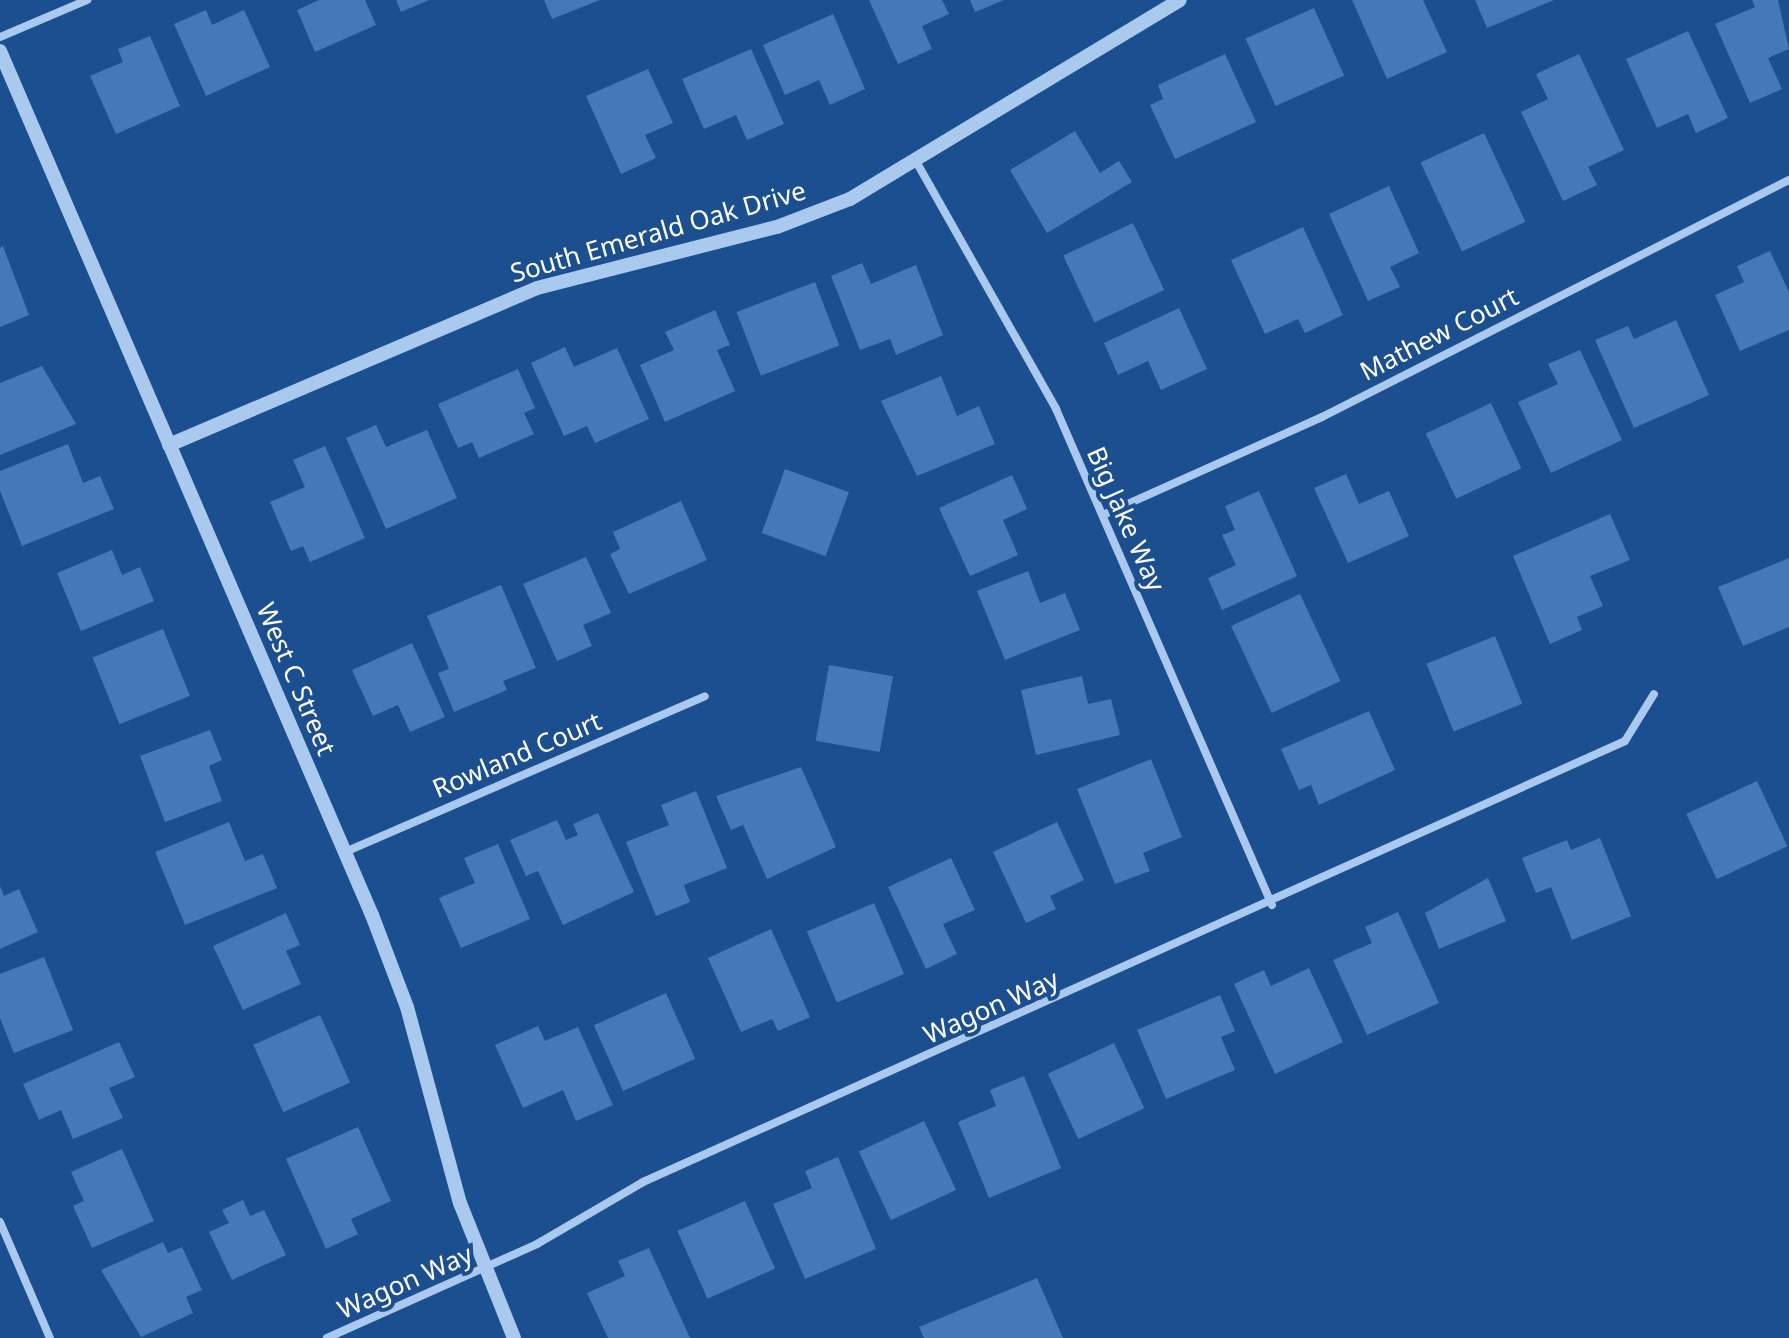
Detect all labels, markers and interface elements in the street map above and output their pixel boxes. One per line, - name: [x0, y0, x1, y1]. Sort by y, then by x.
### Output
- street label: South Emerald Oak Drive: [507, 175, 809, 289]
- street label: Mathew Court: [1355, 281, 1523, 387]
- street label: Big Jake Way: [1080, 442, 1172, 596]
- street label: West C Street: [250, 598, 342, 760]
- street label: Rowland Court: [428, 705, 606, 805]
- street label: Wagon Way: [919, 963, 1063, 1051]
- street label: Wagon Way: [333, 1238, 477, 1326]

